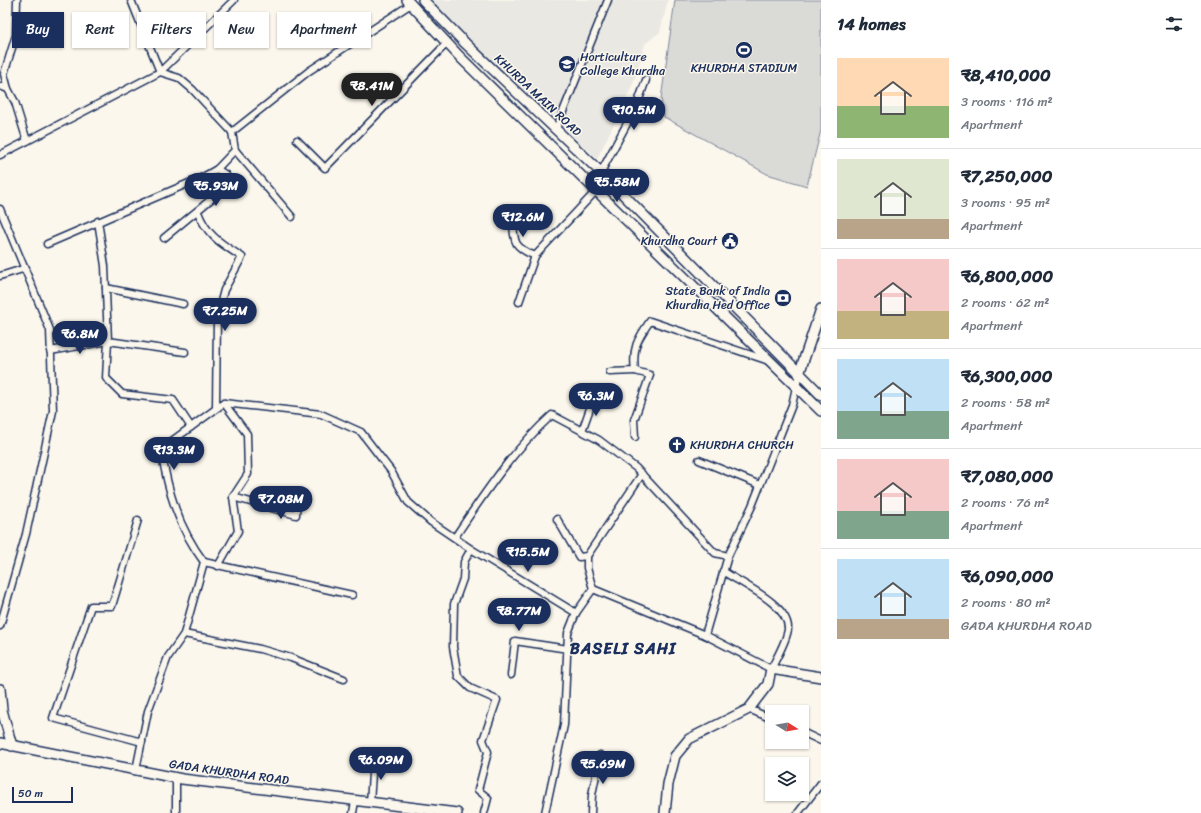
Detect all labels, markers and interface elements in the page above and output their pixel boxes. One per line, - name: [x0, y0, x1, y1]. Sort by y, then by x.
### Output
- text: 14 homes: [837, 9, 906, 39]
- chip: Buy: [12, 12, 64, 48]
- chip: Rent: [72, 12, 129, 48]
- chip: Filters: [137, 12, 206, 48]
- chip: New: [214, 12, 269, 48]
- chip: Apartment: [277, 12, 371, 48]
- icon: filters: [1163, 13, 1185, 35]
- sports icon: KHURDHA STADIUM: [734, 40, 754, 60]
- place label: Horticulture College Khurdha: [580, 46, 666, 82]
- street label: KHURDA MAIN ROAD: [489, 48, 588, 142]
- school or university icon: Horticulture College Khurdha: [557, 54, 577, 74]
- place label: KHURDHA STADIUM: [691, 57, 797, 79]
- text: ₹8,410,000: [961, 60, 1051, 90]
- pin: ₹8.41M: [339, 73, 405, 107]
- text: ₹8.41M: [350, 74, 394, 97]
- icon: home: [869, 74, 917, 122]
- text: 3 rooms · 116 m²: [961, 90, 1053, 113]
- pin: ₹10.5M: [601, 97, 667, 131]
- text: ₹10.5M: [612, 98, 656, 121]
- text: Apartment: [961, 113, 1022, 136]
- text: ₹7,250,000: [961, 161, 1053, 191]
- pin: ₹5.58M: [584, 169, 650, 203]
- text: ₹5.58M: [594, 170, 640, 193]
- pin: ₹5.93M: [183, 173, 249, 207]
- text: ₹5.93M: [194, 174, 238, 197]
- icon: home: [869, 175, 917, 223]
- text: 3 rooms · 95 m²: [961, 191, 1050, 214]
- pin: ₹12.6M: [490, 204, 556, 238]
- text: ₹12.6M: [502, 205, 544, 228]
- text: Apartment: [961, 214, 1022, 237]
- place label: Khurdha Court: [641, 230, 718, 252]
- public building icon: Khurdha Court: [720, 231, 740, 251]
- text: ₹6,800,000: [961, 261, 1053, 291]
- icon: home: [869, 275, 917, 323]
- place label: State Bank of India Khurdha Hed Office: [666, 280, 770, 316]
- bank icon: State Bank of India Khurdha Hed Office: [773, 288, 793, 308]
- text: 2 rooms · 62 m²: [961, 291, 1049, 314]
- pin: ₹7.25M: [192, 298, 258, 332]
- text: ₹7.25M: [203, 299, 247, 322]
- text: Apartment: [961, 314, 1022, 337]
- pin: ₹6.8M: [52, 321, 108, 355]
- text: ₹6.8M: [61, 322, 99, 345]
- text: ₹6,300,000: [961, 361, 1052, 391]
- icon: home: [869, 375, 917, 423]
- pin: ₹6.3M: [568, 383, 624, 417]
- text: ₹6.3M: [578, 384, 614, 407]
- text: 2 rooms · 58 m²: [961, 391, 1050, 414]
- text: Apartment: [961, 414, 1022, 437]
- place label: KHURDHA CHURCH: [690, 434, 794, 456]
- church icon: KHURDHA CHURCH: [667, 435, 687, 455]
- pin: ₹13.3M: [141, 437, 207, 471]
- text: ₹13.3M: [153, 438, 195, 461]
- text: ₹7,080,000: [961, 461, 1053, 491]
- icon: home: [869, 475, 917, 523]
- pin: ₹7.08M: [248, 486, 314, 520]
- text: ₹7.08M: [258, 487, 304, 510]
- text: 2 rooms · 76 m²: [961, 491, 1049, 514]
- text: Apartment: [961, 514, 1022, 537]
- pin: ₹15.5M: [495, 539, 561, 573]
- text: ₹15.5M: [506, 540, 550, 563]
- text: ₹6,090,000: [961, 561, 1053, 591]
- icon: home: [869, 575, 917, 623]
- text: 2 rooms · 80 m²: [961, 591, 1051, 614]
- pin: ₹8.77M: [486, 598, 552, 632]
- text: ₹8.77M: [497, 599, 541, 622]
- text: GADA KHURDHA ROAD: [961, 614, 1092, 637]
- district label: BASELI SAHI: [570, 634, 677, 663]
- north arrow: [765, 705, 809, 749]
- map controls: [765, 705, 809, 801]
- pin: ₹6.09M: [348, 747, 414, 781]
- text: ₹6.09M: [358, 748, 404, 771]
- pin: ₹5.69M: [570, 751, 636, 785]
- text: ₹5.69M: [580, 752, 626, 775]
- street label: GADA KHURDHA ROAD: [168, 753, 290, 791]
- button: layers: [765, 757, 809, 801]
- text: 50 m: [18, 784, 43, 803]
- scale bar: [12, 785, 73, 804]

